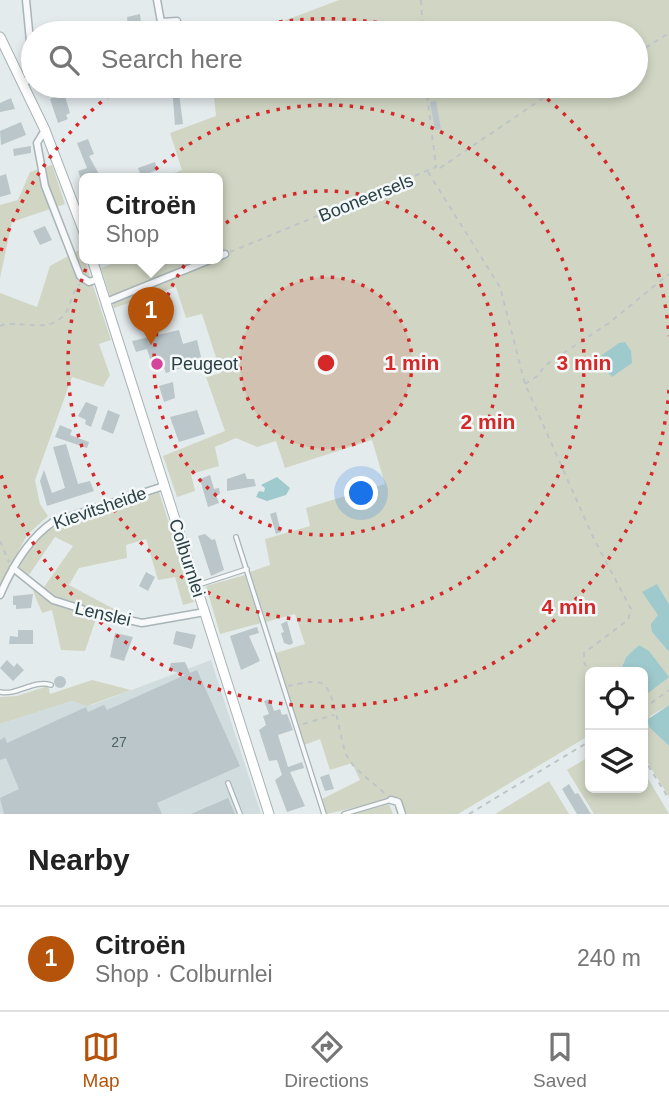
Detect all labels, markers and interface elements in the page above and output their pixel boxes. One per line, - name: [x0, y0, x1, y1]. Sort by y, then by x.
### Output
- search box: [21, 21, 648, 98]
- icon: search: [45, 41, 83, 79]
- text: Search here: [101, 44, 243, 74]
- street label: Booneersels: [316, 170, 416, 226]
- popup: [79, 173, 223, 264]
- text: Citroën: [106, 190, 197, 220]
- text: Shop: [106, 221, 159, 247]
- pin: 1: [128, 287, 174, 345]
- centre of rings: [314, 351, 338, 375]
- text: 1 min: [385, 351, 439, 374]
- text: 3 min: [557, 351, 611, 374]
- place label: Peugeot: [171, 354, 238, 374]
- marker: Peugeot: [149, 356, 165, 372]
- text: 2 min: [461, 410, 515, 433]
- your location: [344, 476, 378, 510]
- street label: Kievitsheide: [51, 483, 149, 533]
- street label: Colburnlei: [165, 516, 209, 600]
- text: 4 min: [542, 595, 596, 618]
- street label: Lenslei: [73, 598, 133, 630]
- map controls: [585, 667, 648, 793]
- button: locate: [585, 667, 648, 730]
- button: layers: [585, 730, 648, 793]
- house number: 27: [111, 734, 127, 750]
- text: Nearby: [28, 843, 130, 876]
- text: Citroën: [95, 930, 186, 960]
- text: 1: [45, 945, 57, 971]
- text: 240 m: [577, 945, 641, 971]
- text: Shop · Colburnlei: [95, 961, 273, 987]
- tab: Map: [82, 1028, 120, 1092]
- tab: Directions: [284, 1028, 369, 1092]
- tab: Saved: [533, 1028, 587, 1092]

